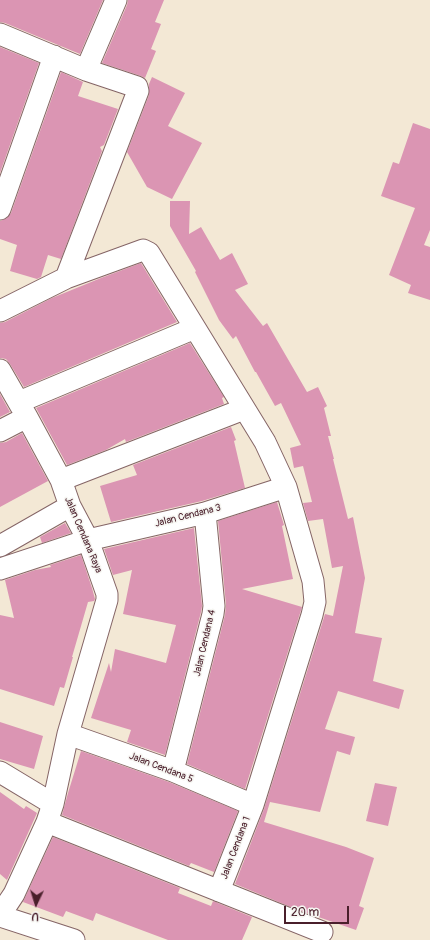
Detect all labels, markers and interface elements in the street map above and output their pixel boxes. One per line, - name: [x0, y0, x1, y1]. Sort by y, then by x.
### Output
- street label: Jalan Cendana Raya: [62, 495, 104, 575]
- street label: Jalan Cendana 3: [154, 502, 222, 530]
- street label: Jalan Cendana 4: [191, 608, 219, 678]
- street label: Jalan Cendana 5: [127, 750, 195, 786]
- street label: Jalan Cendana 1: [219, 815, 253, 881]
- north arrow: [16, 884, 56, 924]
- scale bar: [286, 898, 351, 924]
- text: 20 m: [291, 905, 319, 920]
- text: U: [31, 910, 39, 923]

